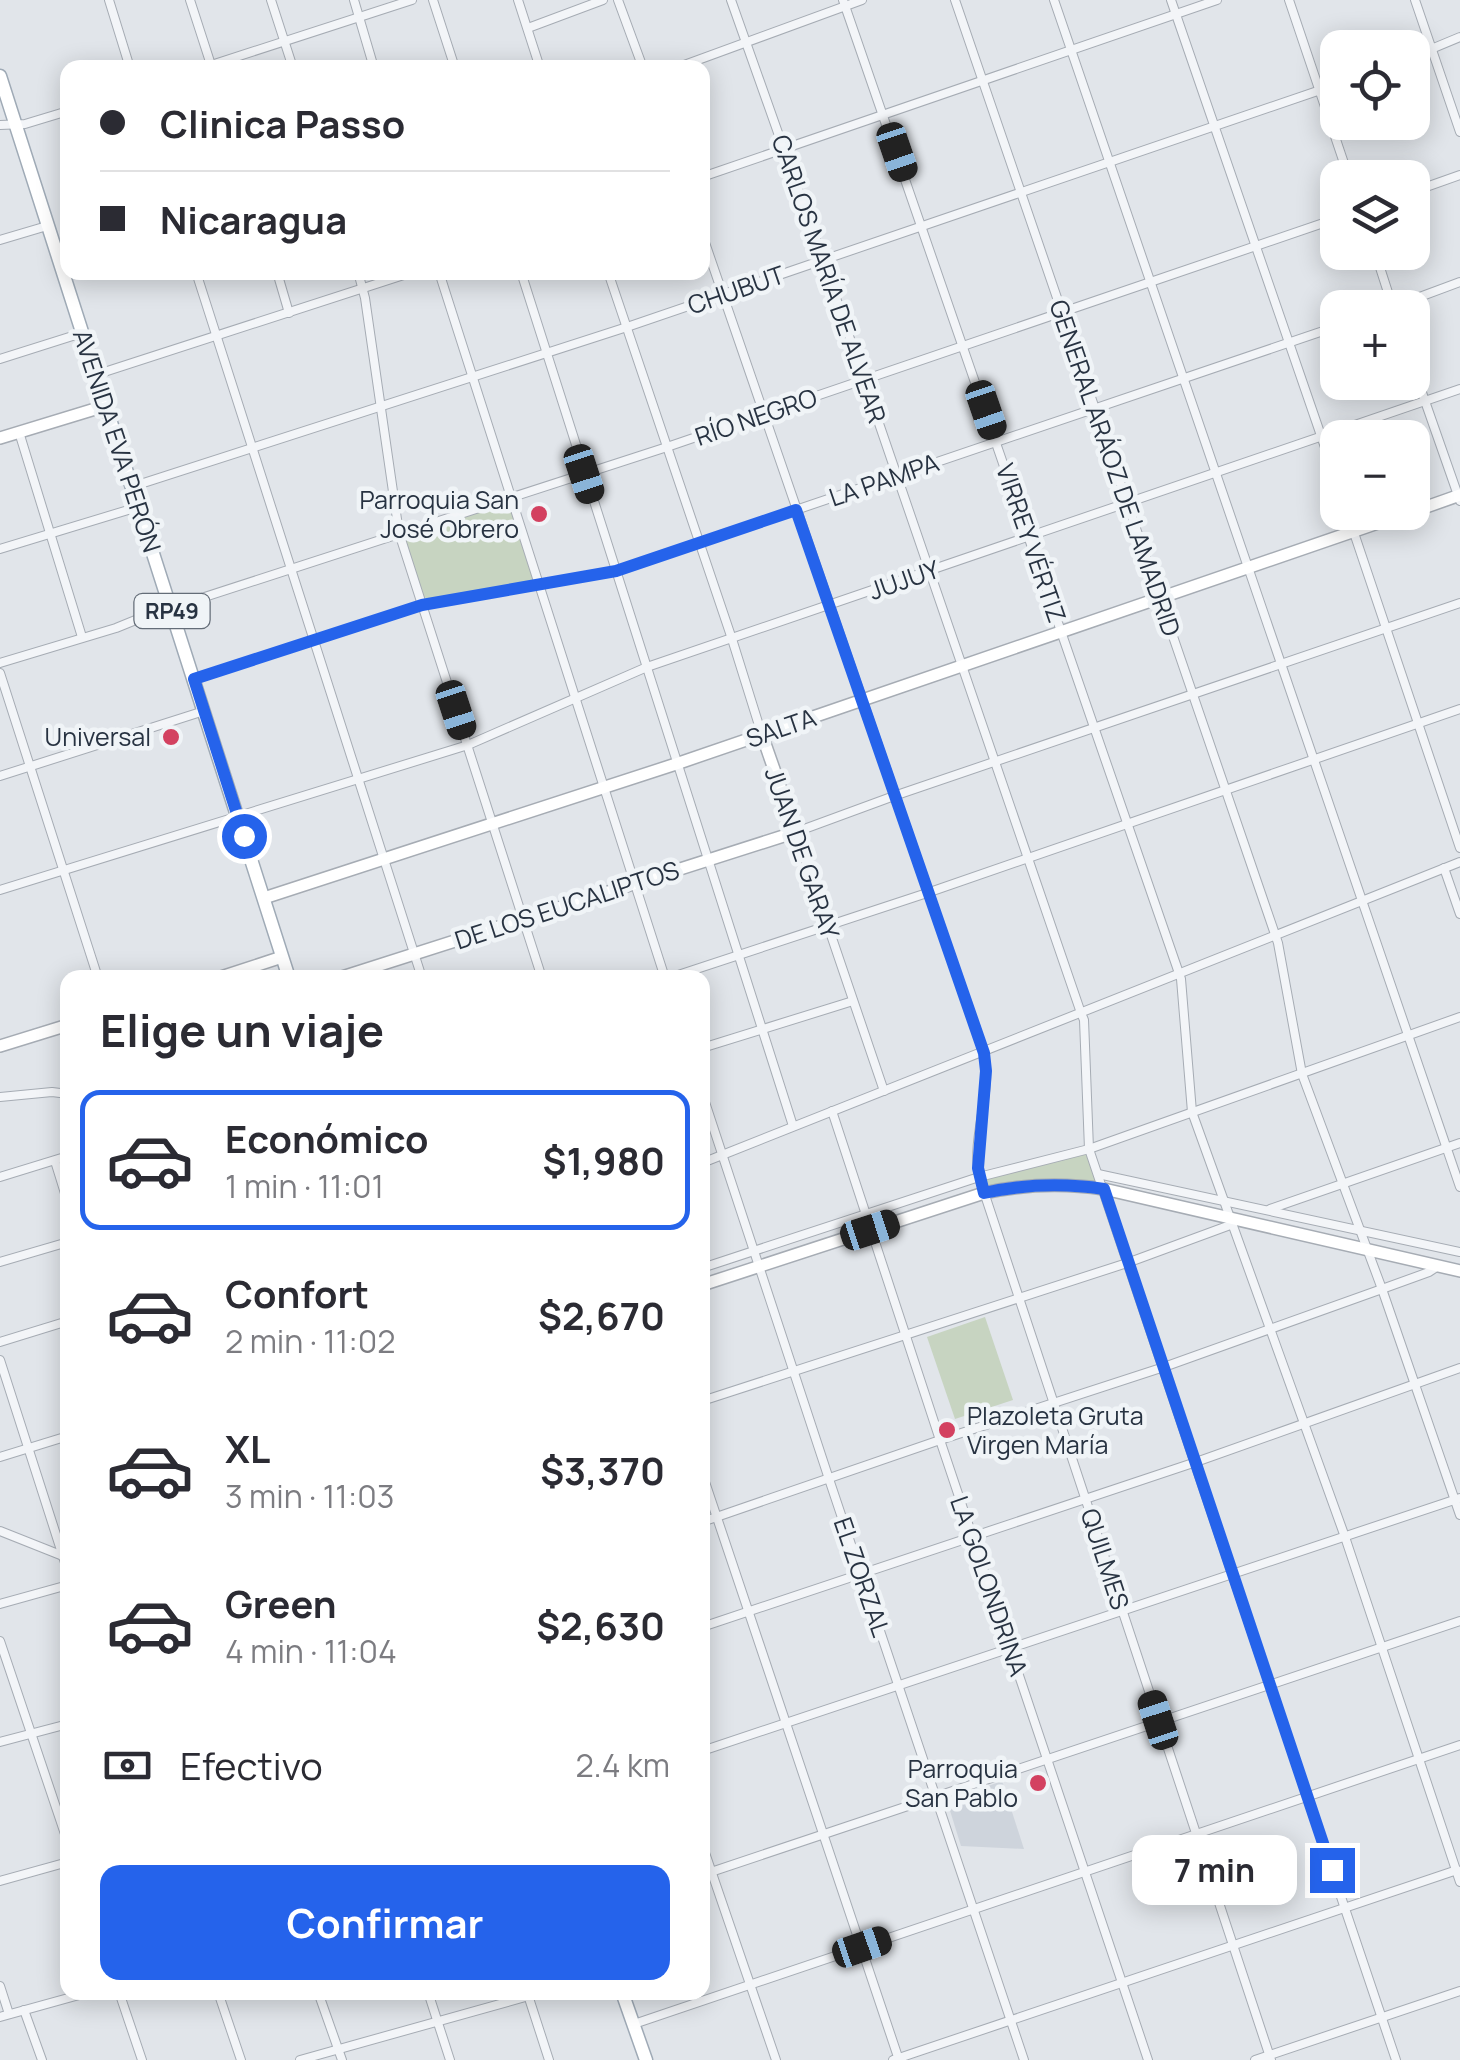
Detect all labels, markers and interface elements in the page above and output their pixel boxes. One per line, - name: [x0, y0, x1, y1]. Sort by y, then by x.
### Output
- map controls: [1320, 30, 1430, 530]
- button: locate: [1320, 30, 1430, 140]
- text: Clinica Passo: [160, 97, 405, 149]
- car: [873, 119, 921, 185]
- street label: CARLOS MARÍA DE ALVEAR: [764, 130, 895, 428]
- button: layers: [1320, 160, 1430, 270]
- text: Nicaragua: [160, 193, 347, 245]
- street label: CHUBUT: [683, 257, 789, 322]
- button: +: [1320, 290, 1430, 400]
- street label: GENERAL ARÁOZ DE LAMADRID: [1041, 295, 1190, 641]
- street label: AVENIDA EVA PERÓN: [65, 325, 170, 557]
- car: [962, 377, 1010, 443]
- street label: RÍO NEGRO: [690, 379, 821, 454]
- button: −: [1320, 420, 1430, 530]
- car: [560, 441, 608, 507]
- street label: LA PAMPA: [824, 444, 944, 515]
- street label: VIRREY VÉRTIZ: [988, 459, 1075, 627]
- place label: Parroquia San José Obrero: [359, 482, 519, 546]
- marker: Parroquia San José Obrero: [528, 503, 550, 525]
- street label: JUJUY: [864, 551, 944, 608]
- road number: RP49: [134, 594, 210, 628]
- car: [432, 677, 480, 743]
- street label: SALTA: [741, 699, 821, 756]
- place label: Universal: [45, 719, 151, 754]
- marker: Universal: [160, 726, 182, 748]
- street label: JUAN DE GARAY: [757, 762, 848, 943]
- route start: [222, 814, 267, 859]
- street label: DE LOS EUCALIPTOS: [450, 852, 684, 957]
- text: Elige un viaje: [100, 999, 384, 1061]
- text: Económico: [225, 1112, 429, 1164]
- icon: car: [105, 1115, 195, 1205]
- text: $1,980: [543, 1134, 665, 1186]
- text: 1 min · 11:01: [225, 1164, 384, 1208]
- car: [837, 1206, 903, 1254]
- text: Confort: [225, 1267, 369, 1319]
- icon: car: [105, 1270, 195, 1360]
- text: $2,670: [538, 1289, 665, 1341]
- text: 2 min · 11:02: [225, 1319, 396, 1363]
- place label: Plazoleta Gruta Virgen María: [967, 1398, 1144, 1462]
- marker: Plazoleta Gruta Virgen María: [936, 1419, 958, 1441]
- text: XL: [225, 1422, 270, 1474]
- icon: car: [105, 1425, 195, 1515]
- text: $3,370: [540, 1444, 665, 1496]
- text: 3 min · 11:03: [225, 1474, 395, 1518]
- street label: LA GOLONDRINA: [942, 1491, 1037, 1681]
- street label: QUILMES: [1073, 1504, 1138, 1614]
- street label: EL ZORZAL: [826, 1513, 899, 1641]
- text: Green: [225, 1577, 337, 1629]
- icon: car: [105, 1580, 195, 1670]
- text: $2,630: [536, 1599, 665, 1651]
- text: 4 min · 11:04: [225, 1629, 397, 1673]
- car: [1134, 1687, 1182, 1753]
- icon: cash: [100, 1738, 155, 1793]
- text: Efectivo: [180, 1739, 323, 1791]
- text: 2.4 km: [575, 1743, 670, 1787]
- place label: Parroquia San Pablo: [905, 1751, 1018, 1815]
- marker: Parroquia San Pablo: [1027, 1772, 1049, 1794]
- callout: 7 min: [1132, 1835, 1297, 1905]
- text: 7 min: [1174, 1848, 1255, 1892]
- route end: [1310, 1848, 1355, 1893]
- button: Confirmar: [100, 1865, 670, 1980]
- car: [829, 1923, 895, 1971]

